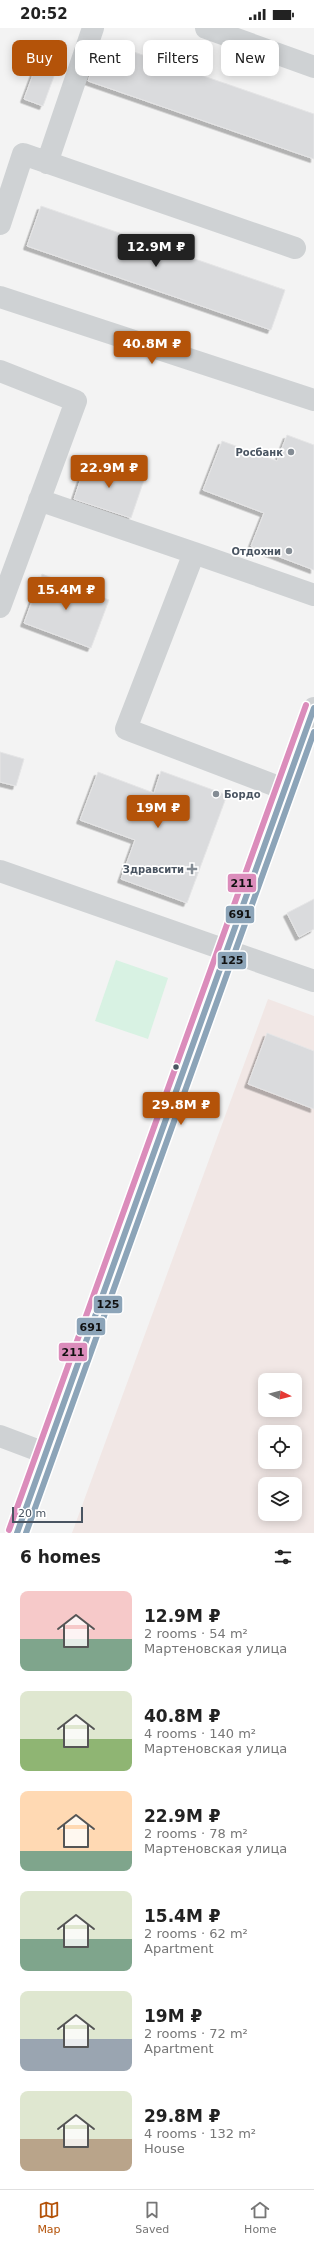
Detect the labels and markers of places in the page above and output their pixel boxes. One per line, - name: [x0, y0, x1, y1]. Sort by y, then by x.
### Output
- pin: 12.9M ₽: [119, 234, 193, 268]
- pin: 40.8M ₽: [115, 331, 189, 365]
- place label: Росбанк: [235, 447, 283, 458]
- marker: Росбанк: [286, 447, 296, 457]
- pin: 22.9M ₽: [72, 455, 146, 489]
- place label: Отдохни: [231, 546, 281, 557]
- marker: Отдохни: [284, 546, 294, 556]
- pin: 15.4M ₽: [29, 577, 103, 611]
- marker: Бордо: [211, 789, 221, 799]
- place label: Бордо: [224, 789, 261, 800]
- pin: 19M ₽: [130, 795, 186, 829]
- place label: Здравсити: [123, 864, 184, 875]
- marker: Здравсити: [187, 864, 197, 874]
- unlabelled marker: [171, 1062, 181, 1072]
- pin: 29.8M ₽: [144, 1092, 218, 1126]

